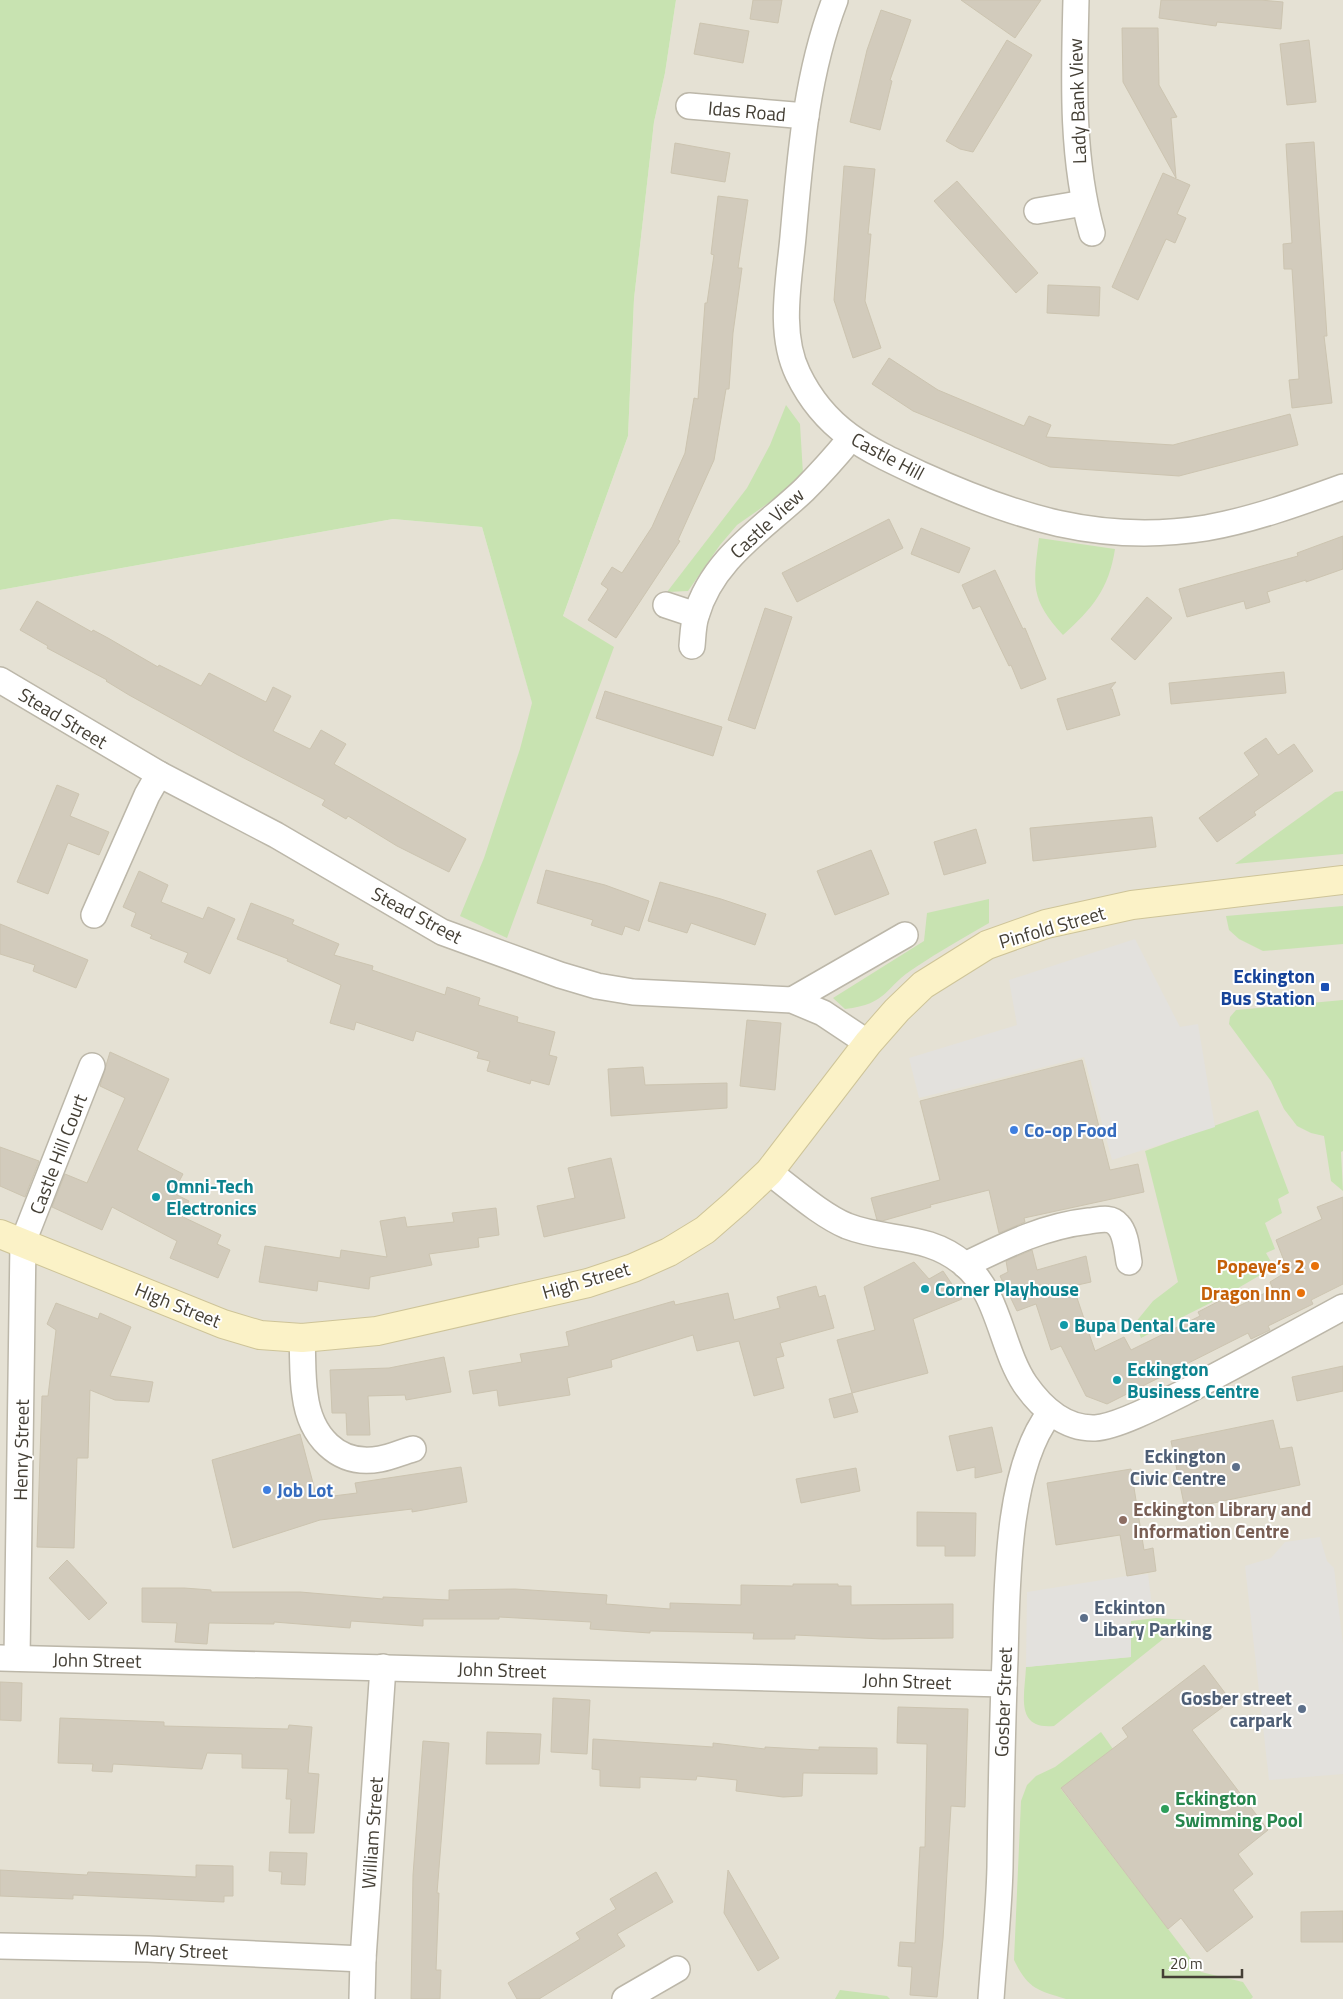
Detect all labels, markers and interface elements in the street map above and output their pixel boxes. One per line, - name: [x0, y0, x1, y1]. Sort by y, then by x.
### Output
- street label: Lady Bank View: [1060, 38, 1093, 164]
- street label: Idas Road: [707, 93, 787, 128]
- street label: Castle Hill: [846, 424, 930, 487]
- street label: Castle View: [723, 480, 810, 565]
- street label: Stead Street: [13, 680, 113, 756]
- street label: Stead Street: [367, 878, 468, 951]
- street label: Pinfold Street: [995, 897, 1109, 956]
- place label: Eckington Bus Station: [1220, 961, 1315, 1012]
- marker: Eckington Bus Station: [1319, 981, 1331, 993]
- street label: Castle Hill Court: [21, 1089, 94, 1218]
- place label: Co-op Food: [1024, 1115, 1117, 1144]
- marker: Co-op Food: [1008, 1124, 1020, 1136]
- place label: Omni-Tech Electronics: [166, 1171, 257, 1222]
- marker: Omni-Tech Electronics: [150, 1191, 162, 1203]
- place label: Popeye’s 2: [1216, 1251, 1305, 1280]
- street label: High Street: [539, 1253, 633, 1306]
- marker: Popeye’s 2: [1309, 1260, 1321, 1272]
- street label: High Street: [131, 1274, 226, 1335]
- place label: Corner Playhouse: [935, 1274, 1079, 1303]
- place label: Dragon Inn: [1201, 1278, 1291, 1307]
- marker: Corner Playhouse: [919, 1283, 931, 1295]
- marker: Dragon Inn: [1295, 1287, 1307, 1299]
- place label: Bupa Dental Care: [1074, 1310, 1216, 1339]
- marker: Bupa Dental Care: [1058, 1319, 1070, 1331]
- place label: Eckington Business Centre: [1127, 1354, 1260, 1405]
- marker: Eckington Business Centre: [1111, 1374, 1123, 1386]
- street label: Henry Street: [5, 1399, 36, 1501]
- place label: Eckington Civic Centre: [1130, 1441, 1226, 1492]
- marker: Eckington Civic Centre: [1230, 1461, 1242, 1473]
- place label: Job Lot: [277, 1475, 333, 1504]
- marker: Job Lot: [261, 1484, 273, 1496]
- place label: Eckington Library and Information Centre: [1133, 1494, 1311, 1545]
- marker: Eckington Library and Information Centre: [1117, 1514, 1129, 1526]
- place label: Eckinton Libary Parking: [1094, 1592, 1212, 1643]
- marker: Eckinton Libary Parking: [1078, 1612, 1090, 1624]
- street label: John Street: [52, 1644, 142, 1675]
- street label: Gosber Street: [986, 1646, 1019, 1757]
- street label: John Street: [457, 1653, 547, 1686]
- street label: John Street: [862, 1664, 952, 1697]
- place label: Gosber street carpark: [1181, 1683, 1292, 1734]
- marker: Gosber street carpark: [1296, 1703, 1308, 1715]
- street label: William Street: [353, 1776, 390, 1890]
- place label: Eckington Swimming Pool: [1175, 1783, 1303, 1834]
- marker: Eckington Swimming Pool: [1159, 1803, 1171, 1815]
- street label: Mary Street: [133, 1933, 229, 1966]
- scale bar: [1163, 1946, 1242, 1978]
- text: 20 m: [1170, 1952, 1203, 1975]

